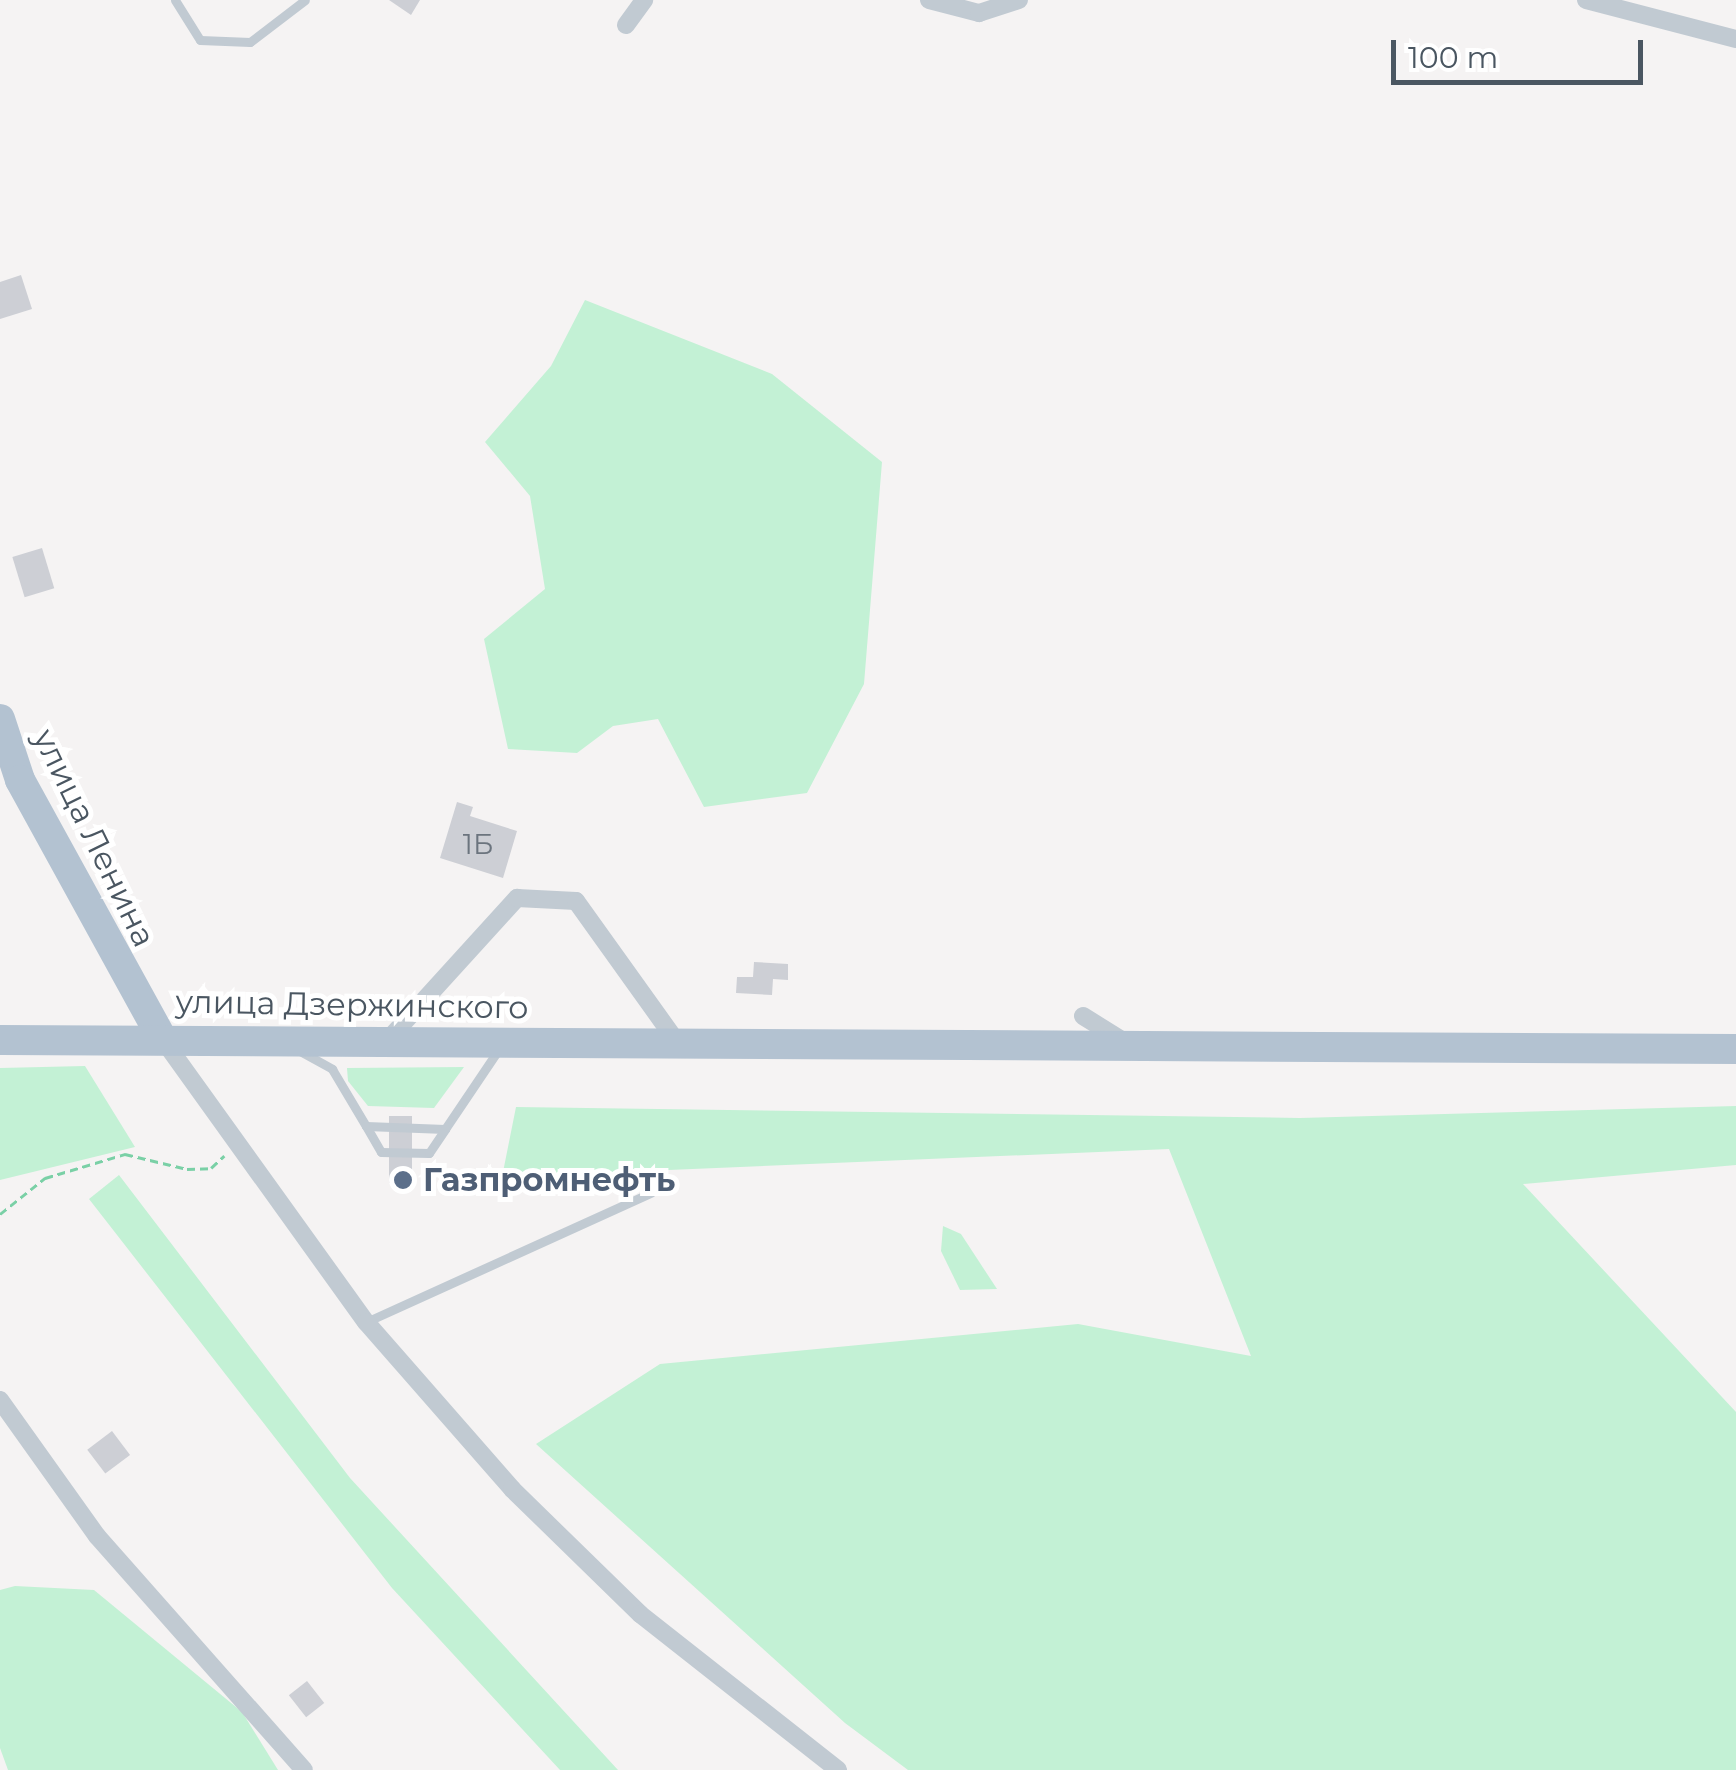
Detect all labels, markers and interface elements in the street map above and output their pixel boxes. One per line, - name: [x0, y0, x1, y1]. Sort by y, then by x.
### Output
- scale bar: [1396, 20, 1648, 82]
- text: 100 m: [1408, 39, 1498, 76]
- street label: улица Ленина: [25, 723, 163, 953]
- house number: 1Б: [463, 827, 493, 861]
- street label: улица Дзержинского: [175, 983, 529, 1027]
- place label: Газпромнефть: [423, 1161, 675, 1199]
- marker: Газпромнефть: [392, 1169, 414, 1191]

